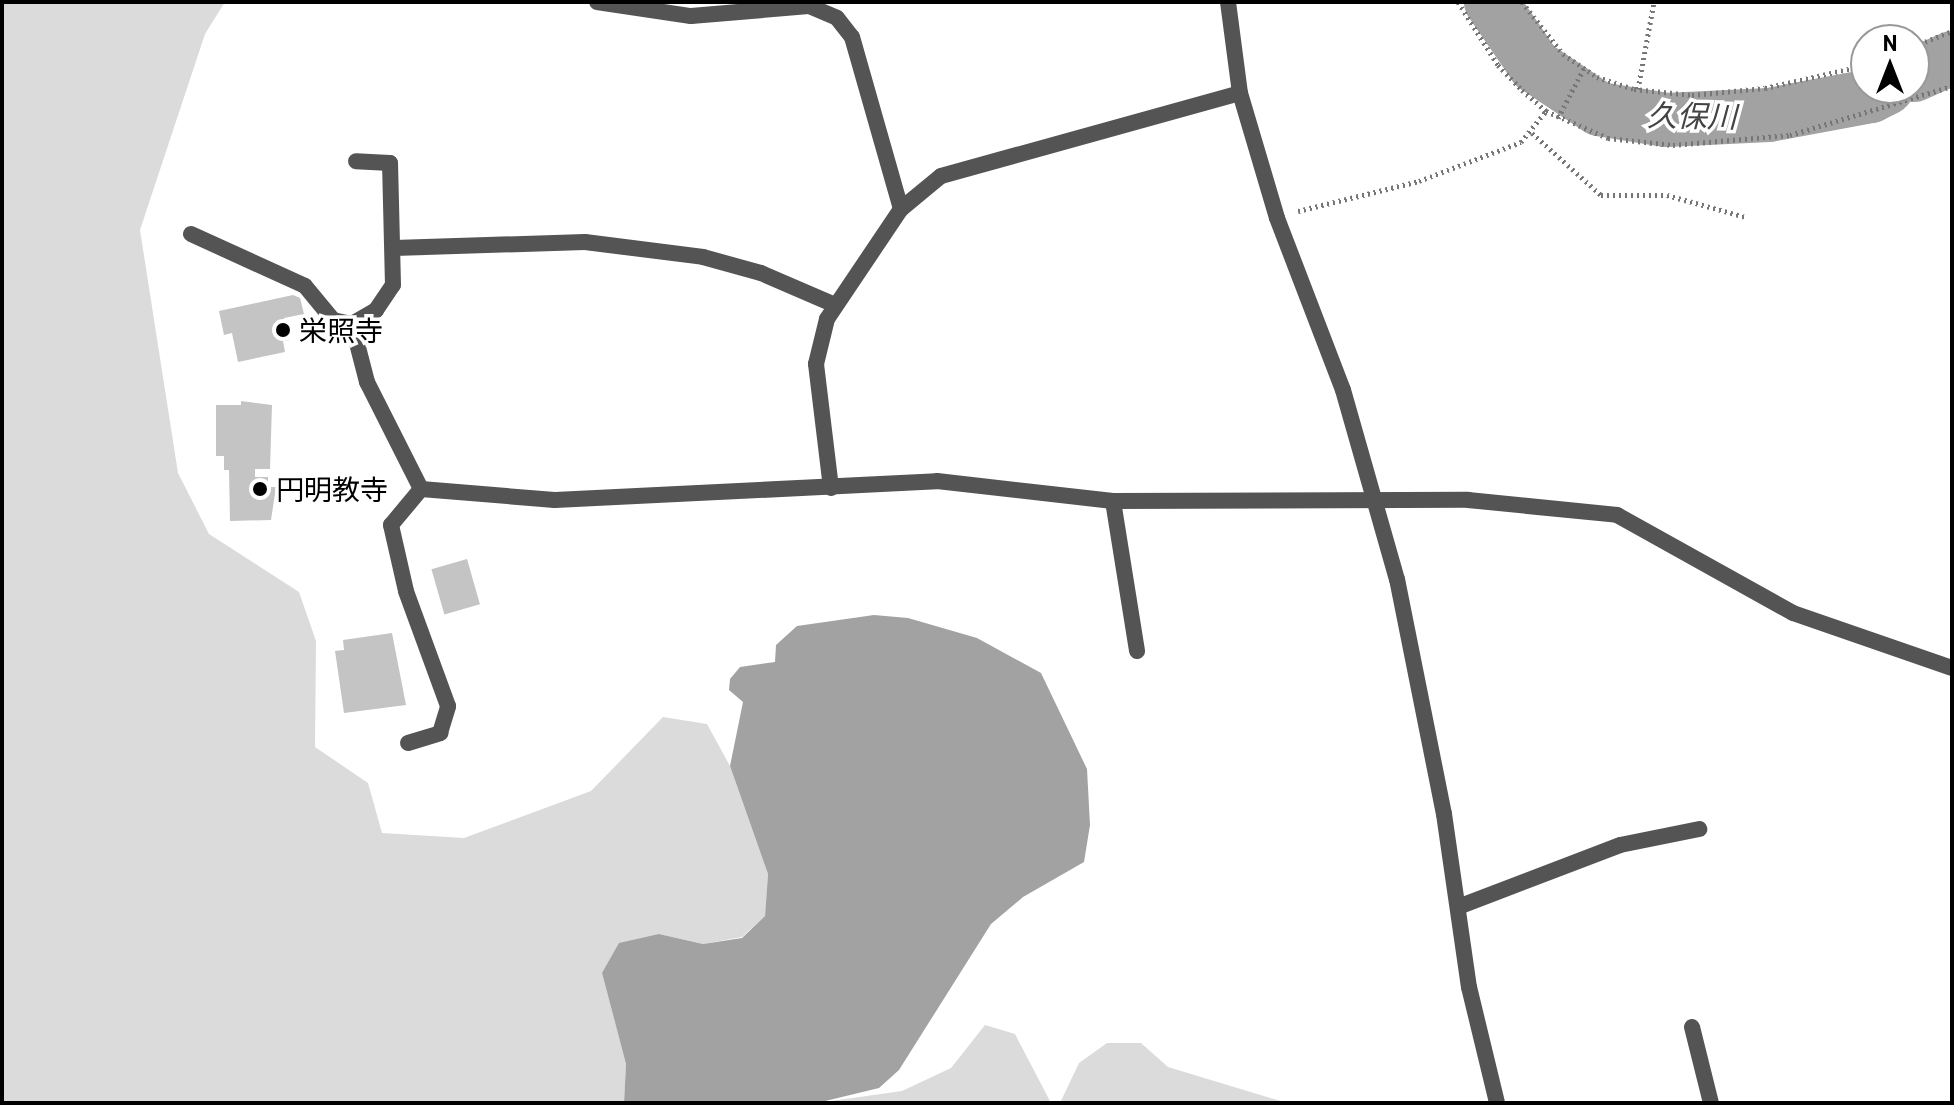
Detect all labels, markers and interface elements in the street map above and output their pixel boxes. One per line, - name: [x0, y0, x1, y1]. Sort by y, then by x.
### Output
- north arrow: [1850, 24, 1930, 104]
- text: N: [1883, 29, 1897, 55]
- water label: 久保川: [1647, 96, 1737, 134]
- place label: 栄照寺: [299, 313, 383, 347]
- marker: 栄照寺: [274, 321, 292, 339]
- place label: 円明教寺: [276, 472, 388, 506]
- marker: 円明教寺: [251, 480, 269, 498]

